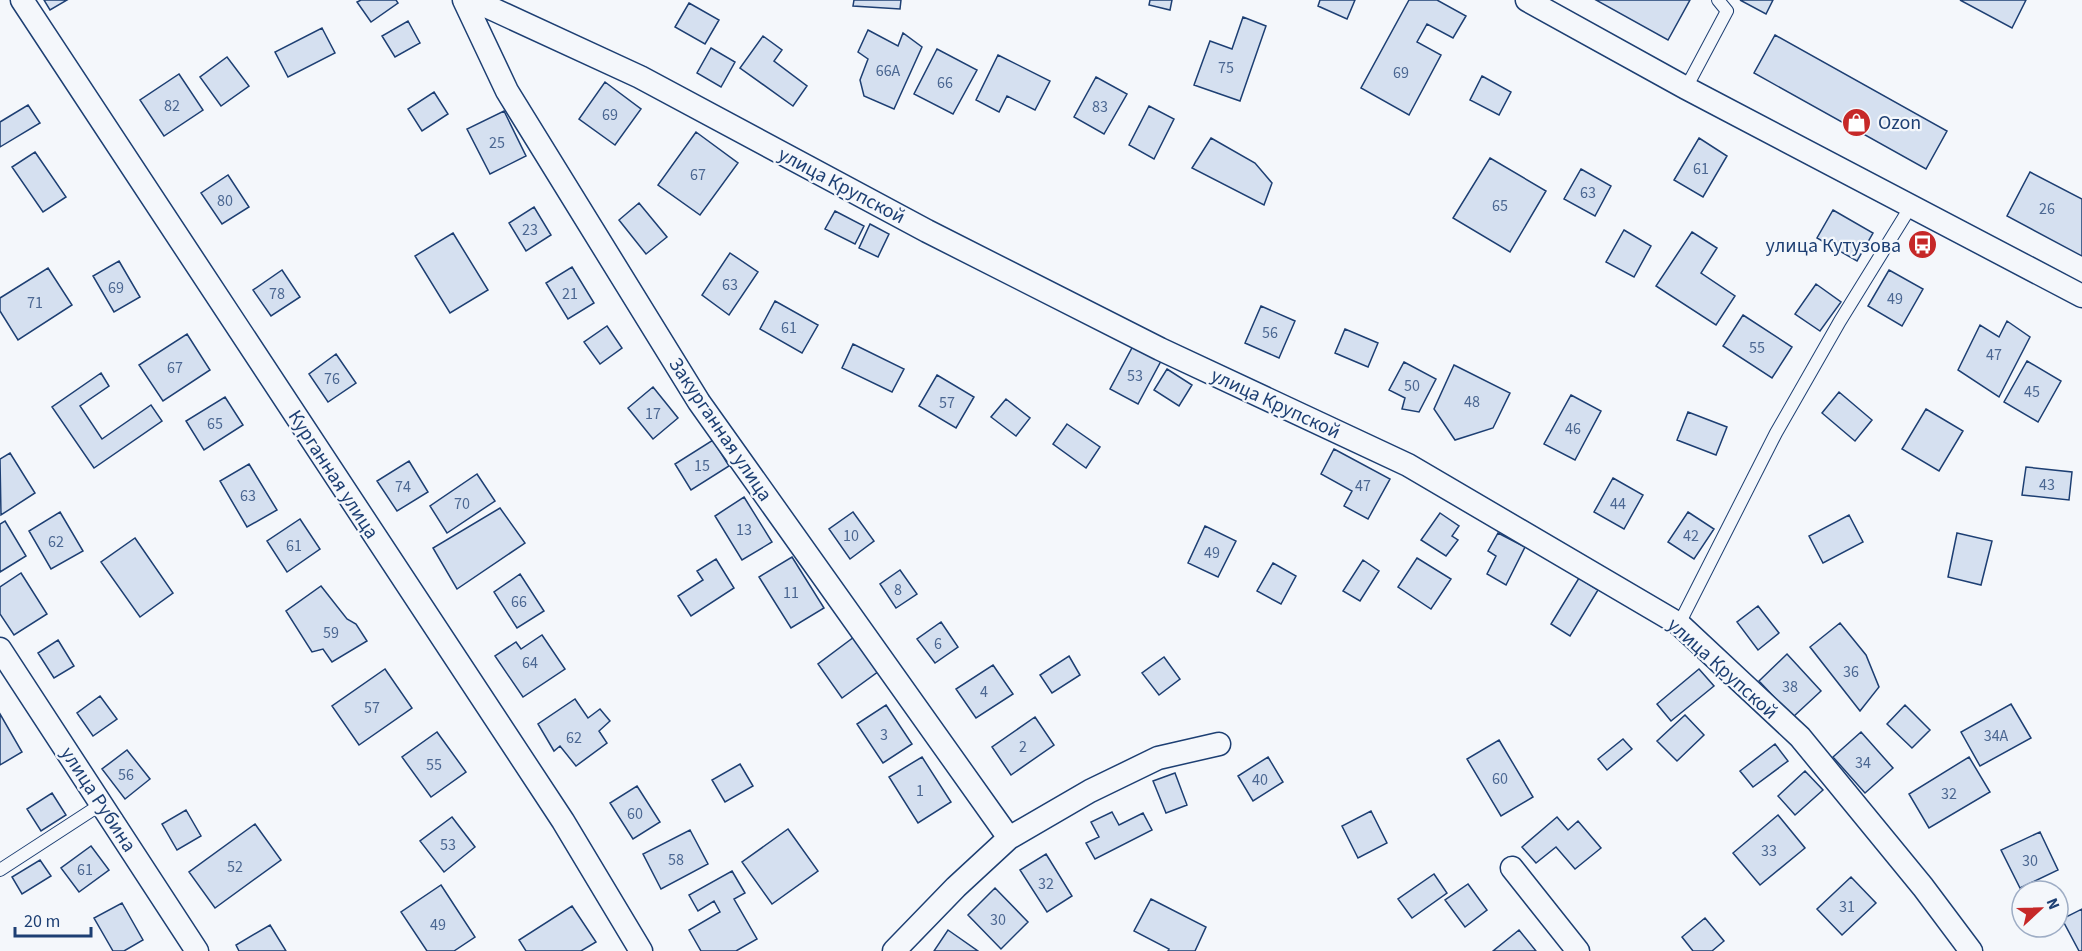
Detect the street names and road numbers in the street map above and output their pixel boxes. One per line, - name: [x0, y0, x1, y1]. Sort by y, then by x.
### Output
- street label: улица Крупской: [773, 141, 910, 231]
- street label: Закурганная улица: [662, 352, 779, 507]
- street label: улица Крупской: [1206, 362, 1345, 446]
- street label: Курганная улица: [281, 405, 385, 544]
- street label: улица Крупской: [1661, 611, 1784, 726]
- street label: улица Рубина: [54, 741, 143, 858]

